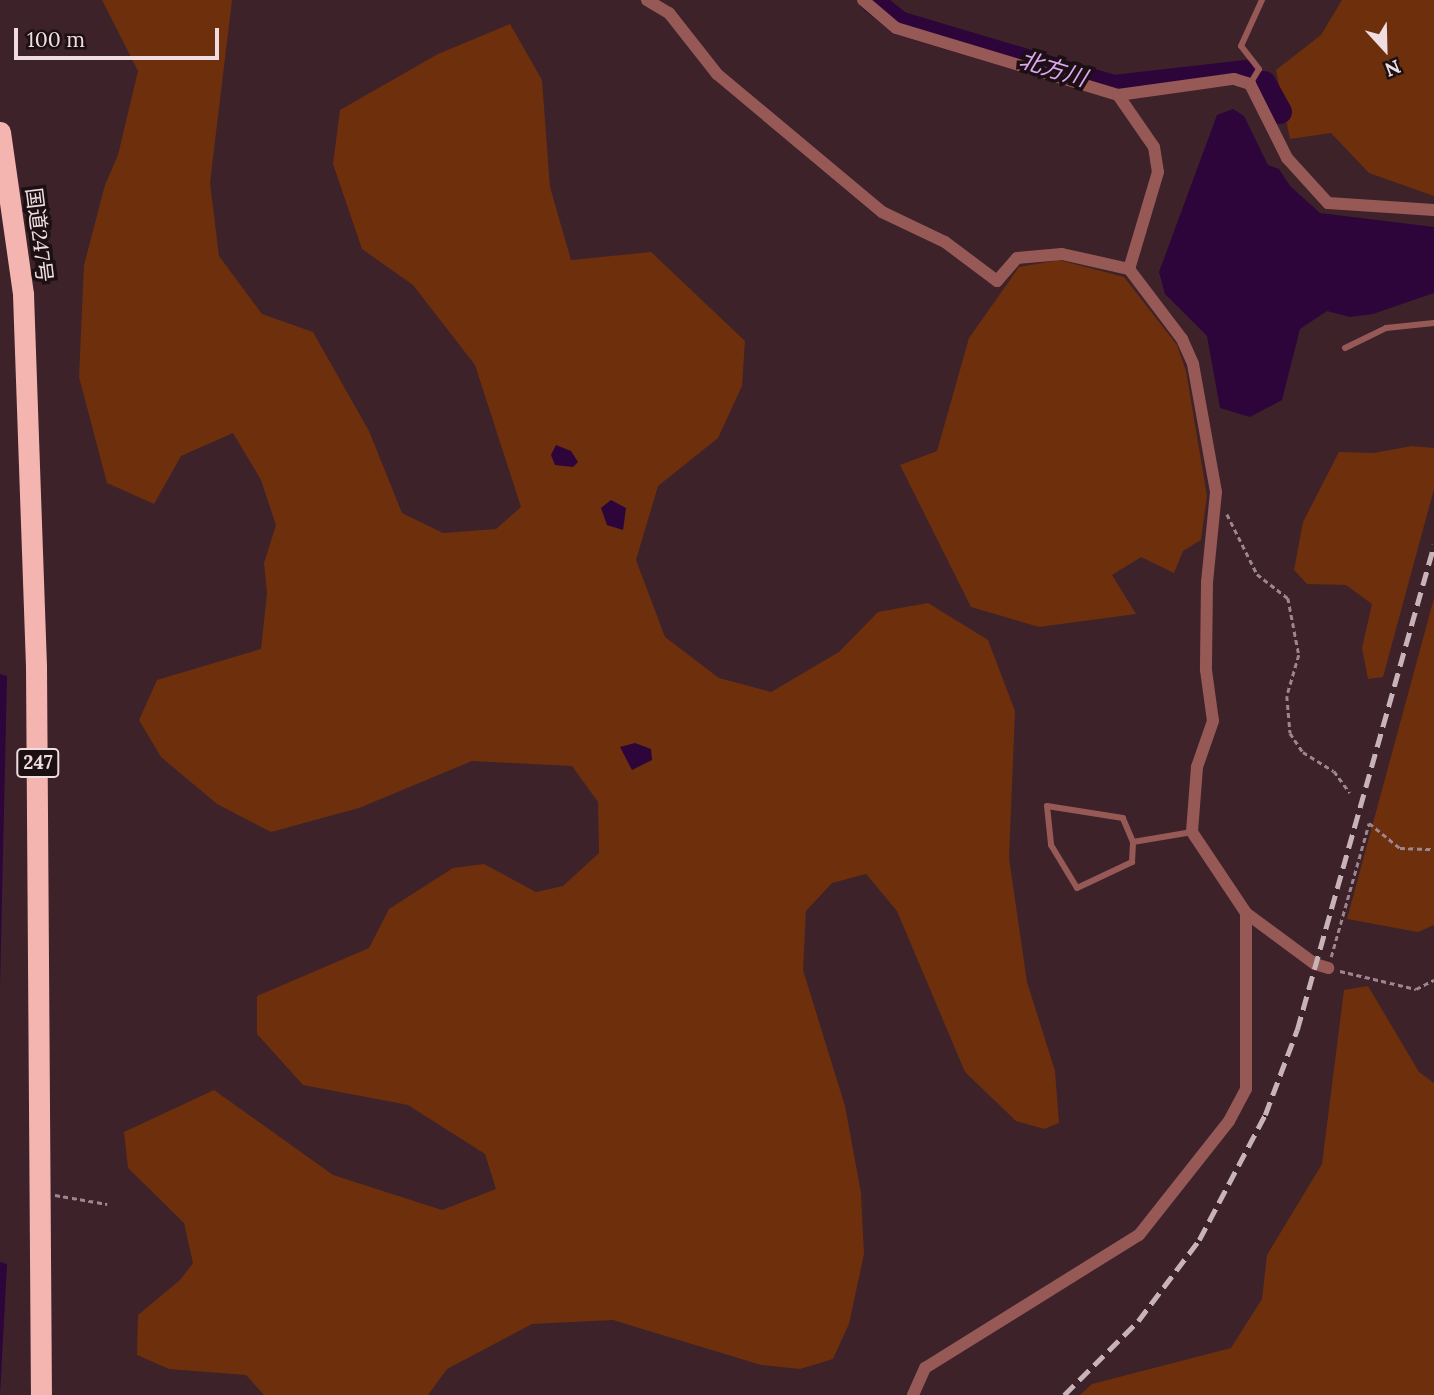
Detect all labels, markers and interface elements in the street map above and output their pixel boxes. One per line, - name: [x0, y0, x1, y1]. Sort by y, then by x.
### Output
- scale bar: [18, 14, 222, 58]
- north arrow: [1350, 14, 1420, 84]
- text: 100 m: [27, 26, 85, 53]
- water label: 北方川: [1016, 46, 1090, 92]
- text: N: [1382, 55, 1404, 82]
- street label: 国道247号: [21, 186, 57, 284]
- road number: 247: [15, 748, 61, 778]

